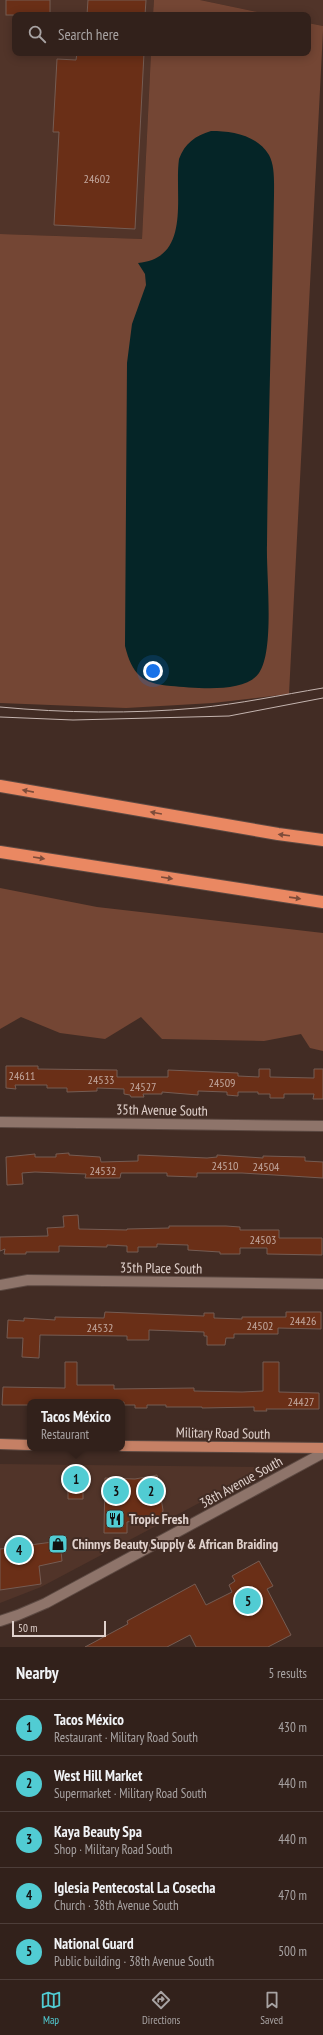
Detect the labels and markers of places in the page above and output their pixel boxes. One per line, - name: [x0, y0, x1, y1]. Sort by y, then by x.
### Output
- pin: 1: [63, 1464, 89, 1494]
- pin: 3: [103, 1476, 129, 1506]
- pin: 2: [138, 1476, 164, 1506]
- restaurant icon: Tropic Fresh: [104, 1508, 126, 1530]
- place label: Tropic Fresh: [129, 1510, 189, 1528]
- shop icon: Chinnys Beauty Supply & African Braiding: [47, 1533, 69, 1555]
- pin: 4: [6, 1535, 32, 1565]
- place label: Chinnys Beauty Supply & African Braiding: [72, 1535, 278, 1553]
- pin: 5: [235, 1586, 261, 1616]

